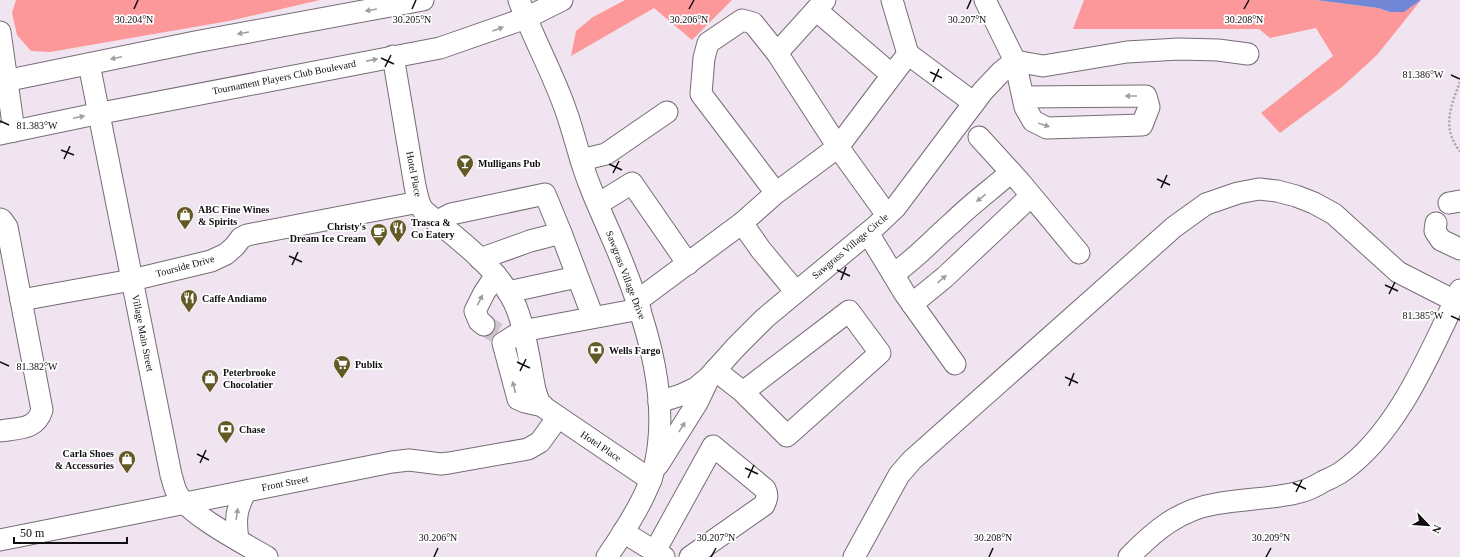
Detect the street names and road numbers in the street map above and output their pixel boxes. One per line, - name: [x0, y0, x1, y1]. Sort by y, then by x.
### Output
- street label: Tournament Players Club Boulevard: [211, 58, 357, 96]
- street label: Hotel Place: [404, 150, 424, 198]
- street label: Sawgrass Village Circle: [810, 211, 891, 281]
- street label: Sawgrass Village Drive: [604, 229, 648, 321]
- street label: Tourside Drive: [155, 253, 216, 279]
- street label: Village Main Street: [130, 294, 156, 373]
- street label: Hotel Place: [579, 428, 624, 464]
- street label: Front Street: [261, 473, 310, 493]

